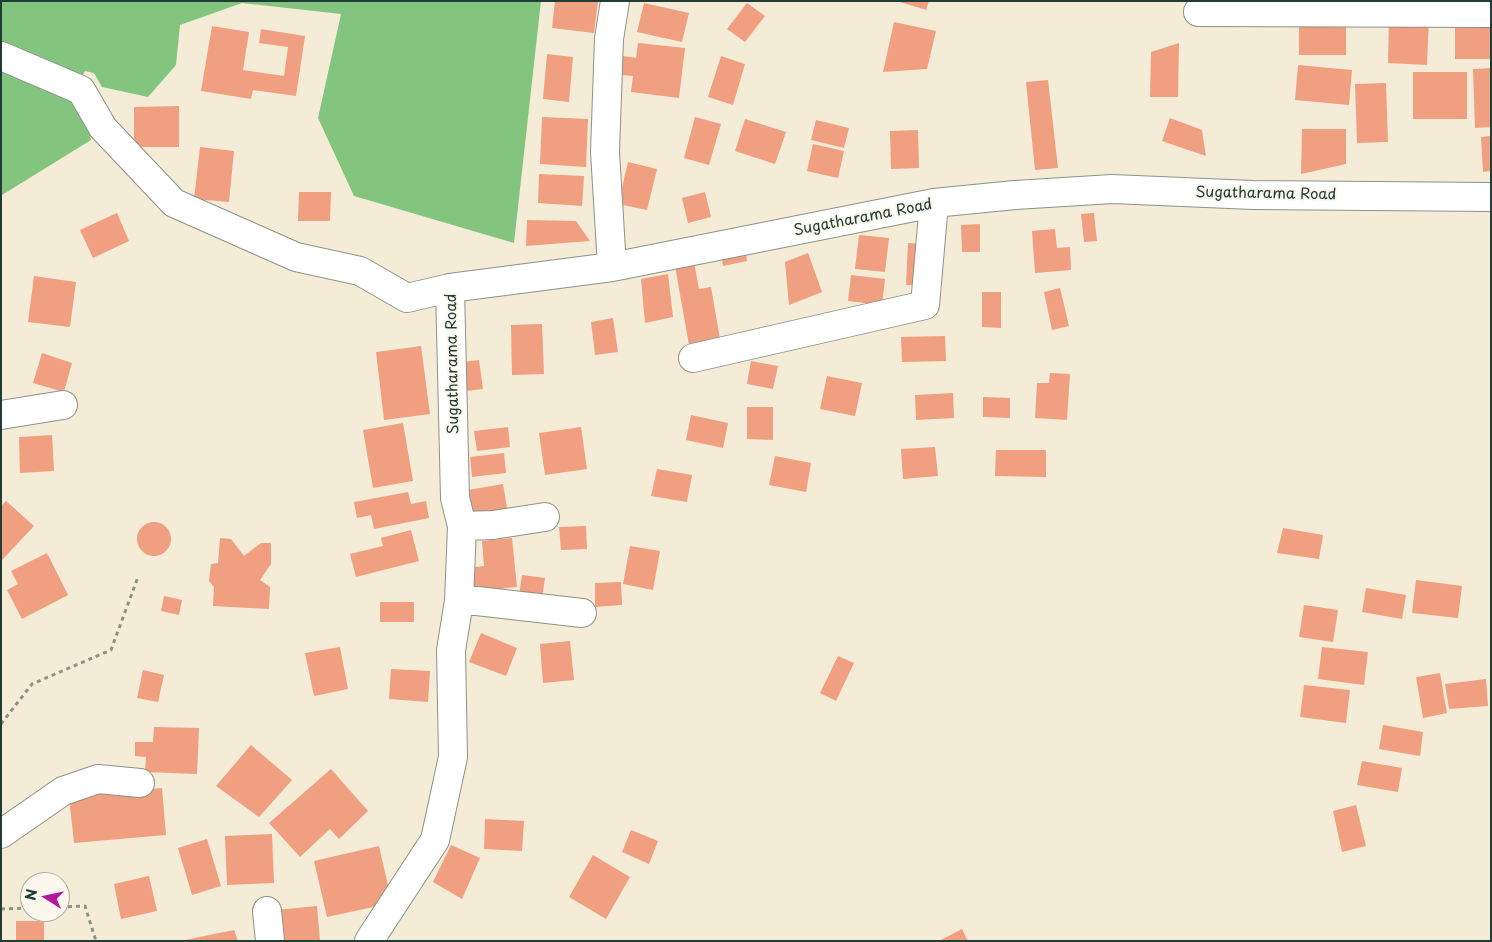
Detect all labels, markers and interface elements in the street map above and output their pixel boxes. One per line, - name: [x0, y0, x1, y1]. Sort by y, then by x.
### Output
- street label: Sugatharama Road: [1196, 184, 1336, 204]
- street label: Sugatharama Road: [792, 196, 934, 240]
- street label: Sugatharama Road: [443, 294, 463, 434]
- north arrow: [20, 872, 70, 922]
- text: N: [19, 887, 42, 902]

